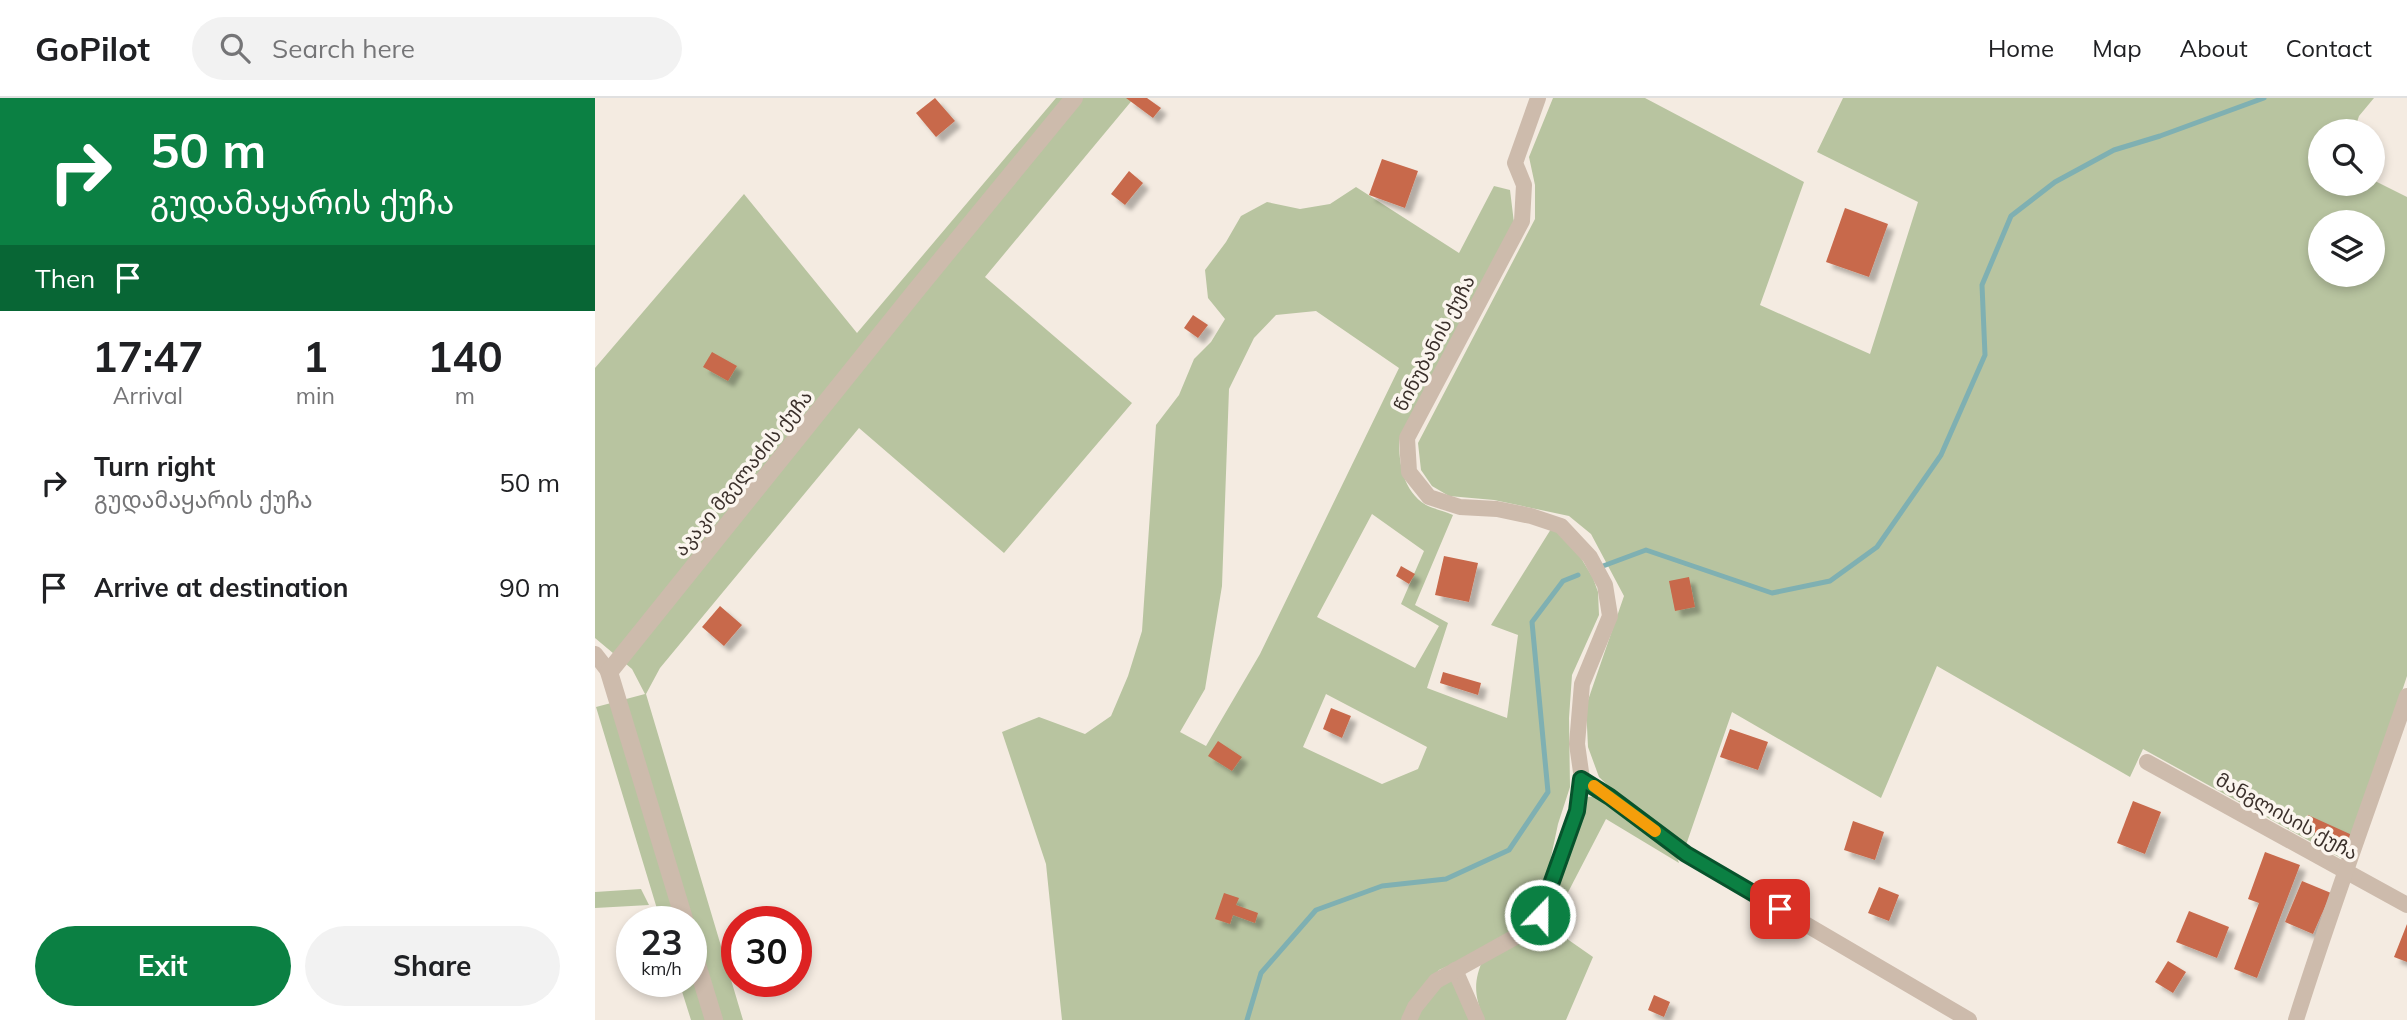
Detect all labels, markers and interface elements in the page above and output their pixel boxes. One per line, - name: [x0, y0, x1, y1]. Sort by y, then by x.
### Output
- search box: [192, 17, 682, 80]
- text: GoPilot: [35, 28, 150, 69]
- icon: search: [216, 29, 254, 67]
- text: Search here: [272, 32, 415, 65]
- text: Home: [1988, 33, 2054, 63]
- text: Map: [2092, 33, 2142, 63]
- text: About: [2180, 33, 2248, 63]
- text: Contact: [2286, 33, 2372, 63]
- text: 50 m: [150, 119, 266, 180]
- map controls: [2308, 119, 2385, 287]
- button: search: [2308, 119, 2385, 196]
- icon: right: [35, 126, 126, 217]
- text: გუდამაყარის ქუჩა: [150, 182, 454, 222]
- button: layers: [2308, 210, 2385, 287]
- icon: arrive: [109, 259, 147, 297]
- text: Then: [35, 262, 95, 295]
- street label: წინუბანის ქუჩა: [1388, 271, 1480, 415]
- text: 17:47: [92, 330, 203, 383]
- text: 1: [303, 330, 328, 383]
- text: 140: [427, 330, 503, 383]
- text: Arrival: [113, 381, 183, 410]
- text: min: [296, 381, 335, 410]
- text: m: [455, 381, 475, 410]
- street label: აკაკი მგელაძის ქუჩა: [669, 385, 818, 561]
- text: Turn right: [94, 450, 215, 483]
- icon: right: [35, 464, 73, 502]
- text: 50 m: [499, 466, 560, 499]
- text: გუდამაყარის ქუჩა: [94, 485, 313, 514]
- icon: arrive: [35, 569, 73, 607]
- text: Arrive at destination: [94, 571, 349, 604]
- text: 90 m: [499, 571, 560, 604]
- street label: მანგლისის ქუჩა: [2211, 767, 2362, 866]
- position arrow: [1503, 878, 1577, 952]
- pin: [1750, 879, 1810, 939]
- icon: arrive: [1761, 890, 1799, 928]
- speed limit sign: 30: [721, 906, 812, 997]
- text: 23: [640, 920, 683, 964]
- button: Exit: [35, 926, 291, 1006]
- button: Share: [305, 926, 560, 1006]
- text: km/h: [641, 957, 682, 980]

